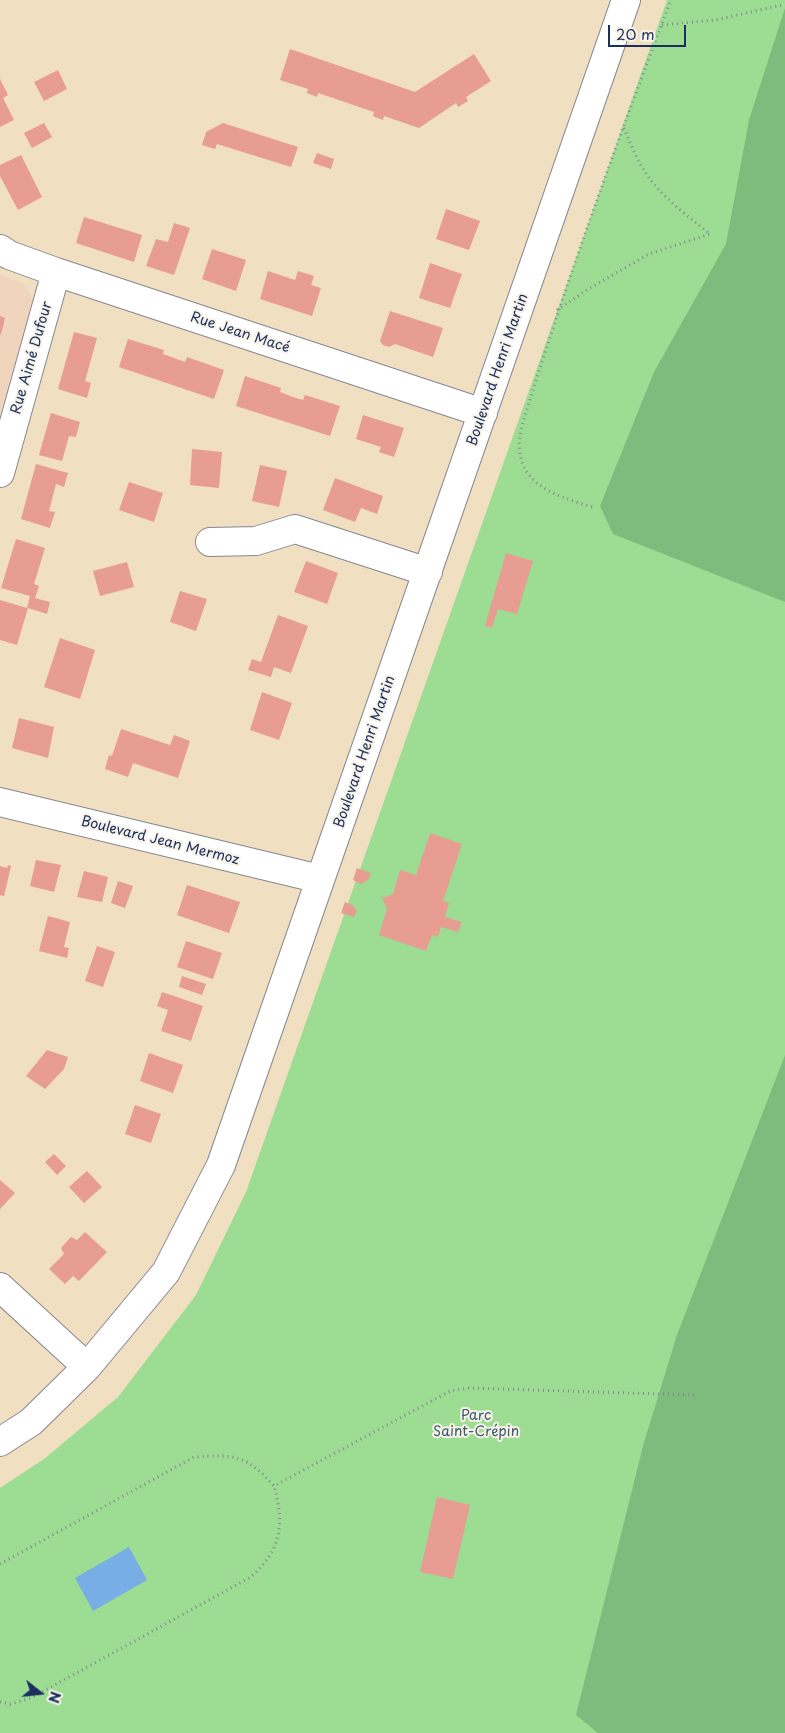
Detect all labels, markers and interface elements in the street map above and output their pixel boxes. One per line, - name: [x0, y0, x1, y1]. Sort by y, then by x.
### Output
- scale bar: [610, 15, 688, 47]
- text: 20 m: [616, 22, 655, 45]
- street label: Boulevard Henri Martin: [464, 292, 532, 448]
- street label: Rue Aimé Dufour: [8, 300, 56, 416]
- street label: Rue Jean Macé: [188, 309, 292, 357]
- street label: Boulevard Henri Martin: [331, 674, 399, 830]
- street label: Boulevard Jean Mermoz: [79, 813, 241, 869]
- park label: Parc Saint-Crépin: [433, 1408, 519, 1440]
- north arrow: [15, 1668, 65, 1718]
- text: N: [43, 1689, 67, 1705]

